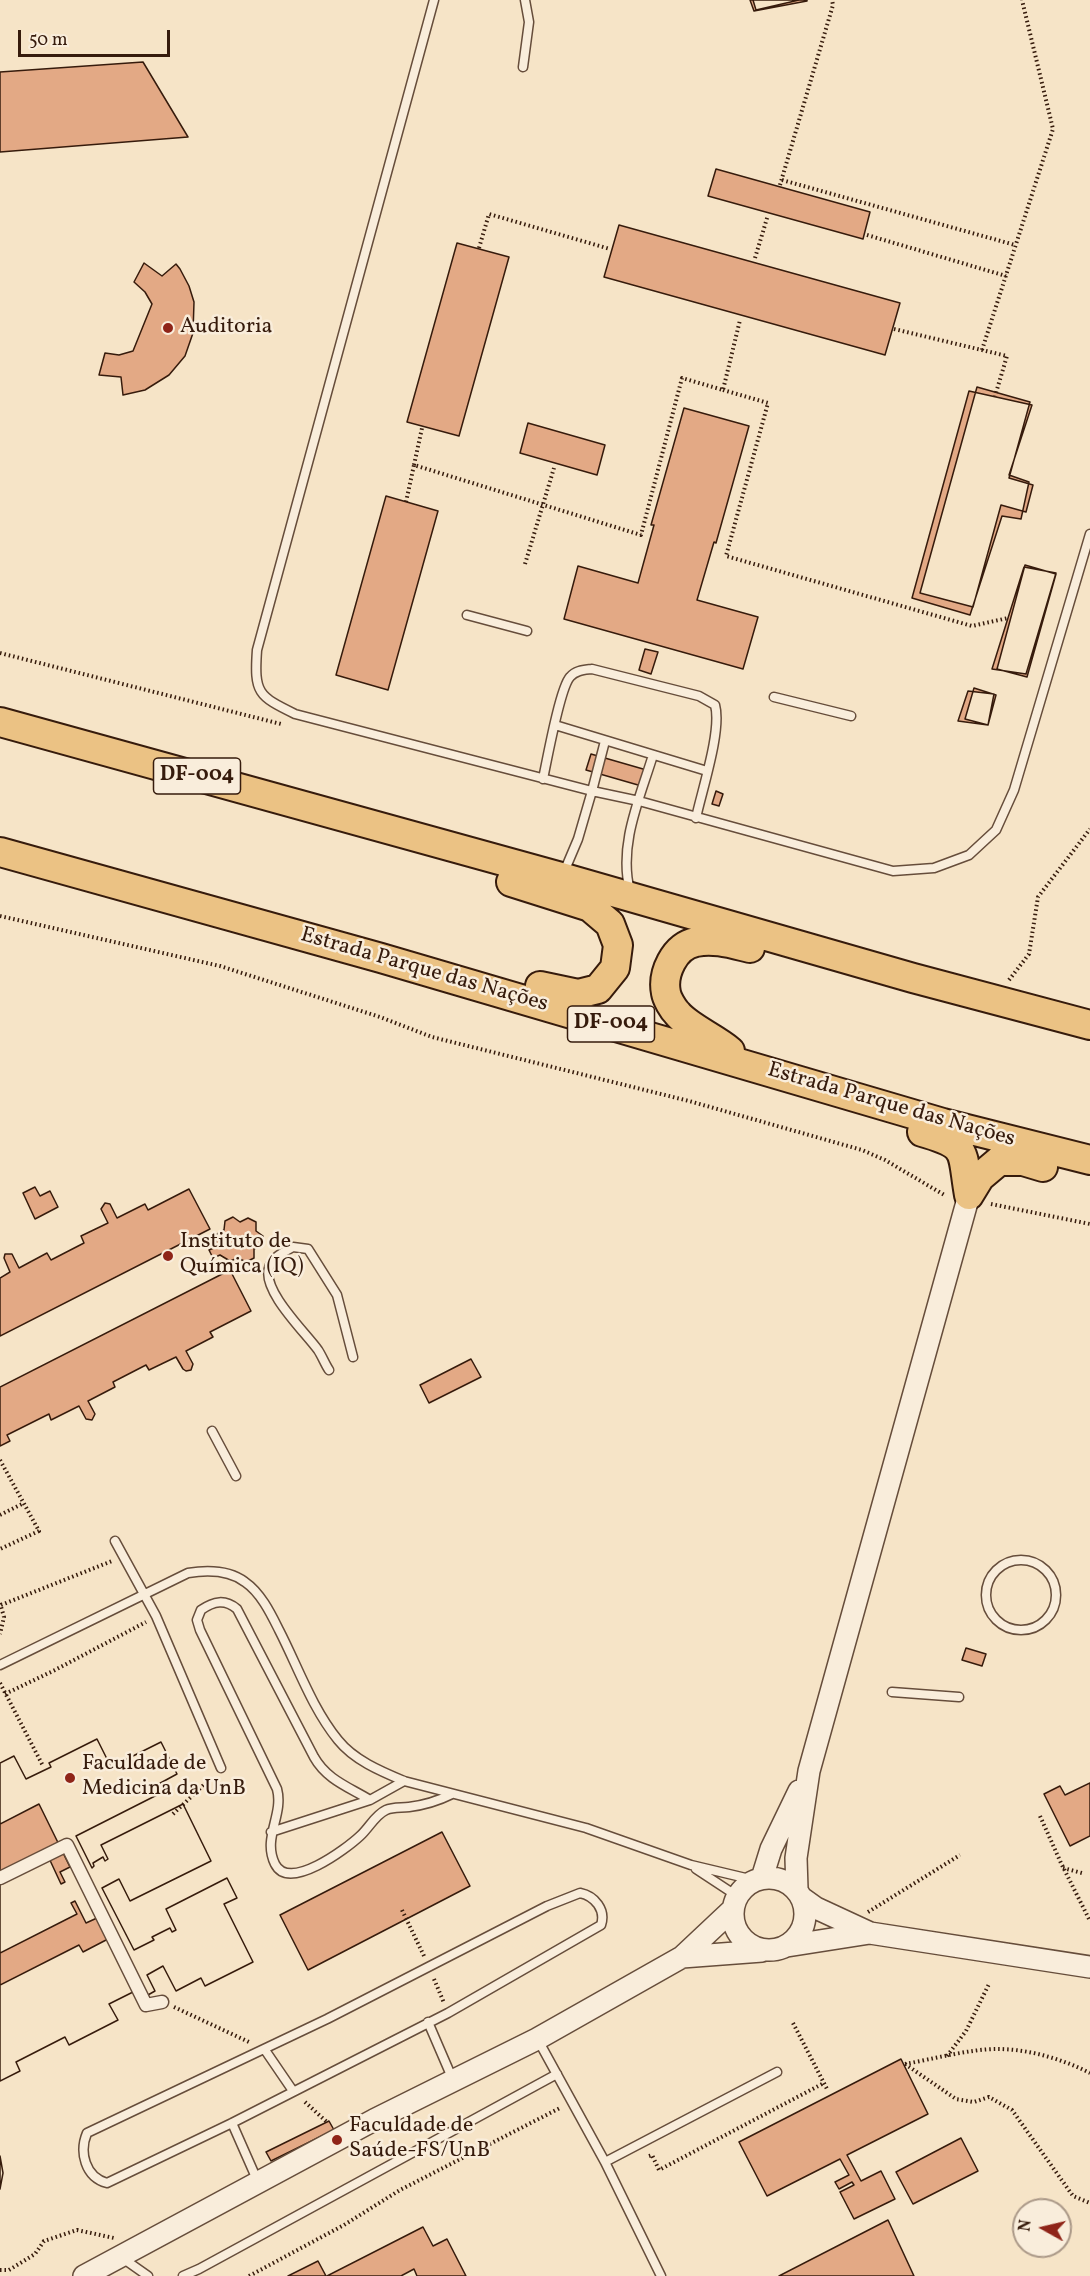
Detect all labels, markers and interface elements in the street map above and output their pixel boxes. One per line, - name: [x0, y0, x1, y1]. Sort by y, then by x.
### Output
- scale bar: [21, 18, 172, 56]
- text: 50 m: [29, 28, 68, 53]
- place label: Auditoria: [180, 315, 272, 341]
- marker: Auditoria: [161, 321, 175, 335]
- road number: DF-004: [154, 758, 240, 794]
- street label: Estrada Parque das Nações: [297, 923, 551, 1019]
- road number: DF-004: [568, 1006, 654, 1042]
- street label: Estrada Parque das Nações: [764, 1058, 1018, 1154]
- place label: Instituto de Química (IQ): [180, 1230, 304, 1282]
- marker: Instituto de Química (IQ): [161, 1249, 175, 1263]
- place label: Faculdade de Medicina da UnB: [82, 1752, 246, 1804]
- marker: Faculdade de Medicina da UnB: [63, 1771, 77, 1785]
- place label: Faculdade de Saúde-FS/UnB: [349, 2114, 490, 2166]
- marker: Faculdade de Saúde-FS/UnB: [330, 2133, 344, 2147]
- north arrow: [1012, 2198, 1072, 2258]
- text: N: [1014, 2218, 1038, 2233]

